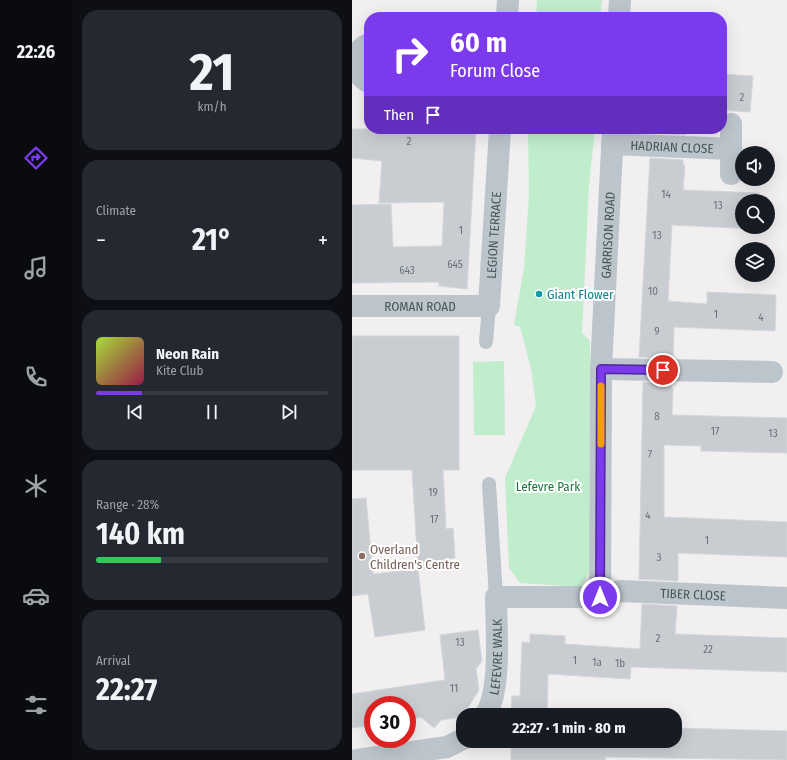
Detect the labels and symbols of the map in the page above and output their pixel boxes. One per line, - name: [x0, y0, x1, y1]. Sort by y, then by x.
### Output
- house number: 2: [740, 91, 745, 104]
- house number: 2: [407, 135, 412, 148]
- street label: HADRIAN CLOSE: [630, 137, 714, 156]
- house number: 14: [661, 188, 671, 201]
- street label: LEGION TERRACE: [483, 191, 504, 279]
- street label: GARRISON ROAD: [598, 191, 617, 279]
- house number: 13: [713, 199, 723, 212]
- house number: 1: [459, 224, 463, 237]
- house number: 13: [652, 229, 662, 242]
- house number: 645: [447, 258, 463, 271]
- house number: 643: [399, 264, 415, 277]
- house number: 10: [648, 285, 658, 298]
- place label: Giant Flower: [547, 287, 614, 302]
- marker: Giant Flower: [534, 289, 544, 299]
- street label: ROMAN ROAD: [384, 299, 456, 314]
- house number: 1: [714, 308, 718, 321]
- house number: 4: [758, 311, 764, 324]
- house number: 9: [654, 325, 660, 338]
- pin: [646, 353, 680, 387]
- house number: 8: [654, 410, 660, 423]
- house number: 17: [711, 425, 720, 438]
- house number: 13: [768, 427, 778, 440]
- house number: 7: [648, 448, 653, 461]
- park label: Lefevre Park: [516, 479, 581, 494]
- house number: 19: [428, 486, 438, 499]
- house number: 4: [645, 509, 651, 522]
- house number: 17: [430, 513, 439, 526]
- house number: 1: [705, 534, 709, 547]
- place label: Overland Children's Centre: [370, 542, 460, 572]
- marker: Overland Children's Centre: [357, 551, 367, 561]
- house number: 3: [657, 551, 662, 564]
- position arrow: [579, 576, 621, 618]
- street label: TIBER CLOSE: [660, 585, 726, 603]
- street label: LEFEVRE WALK: [486, 619, 505, 696]
- house number: 2: [656, 632, 661, 645]
- house number: 13: [455, 636, 465, 649]
- house number: 22: [703, 643, 713, 656]
- house number: 1: [573, 654, 577, 667]
- house number: 1a: [592, 656, 602, 669]
- house number: 1b: [615, 657, 625, 670]
- house number: 11: [450, 682, 458, 695]
- speed limit sign: 30: [364, 696, 416, 748]

